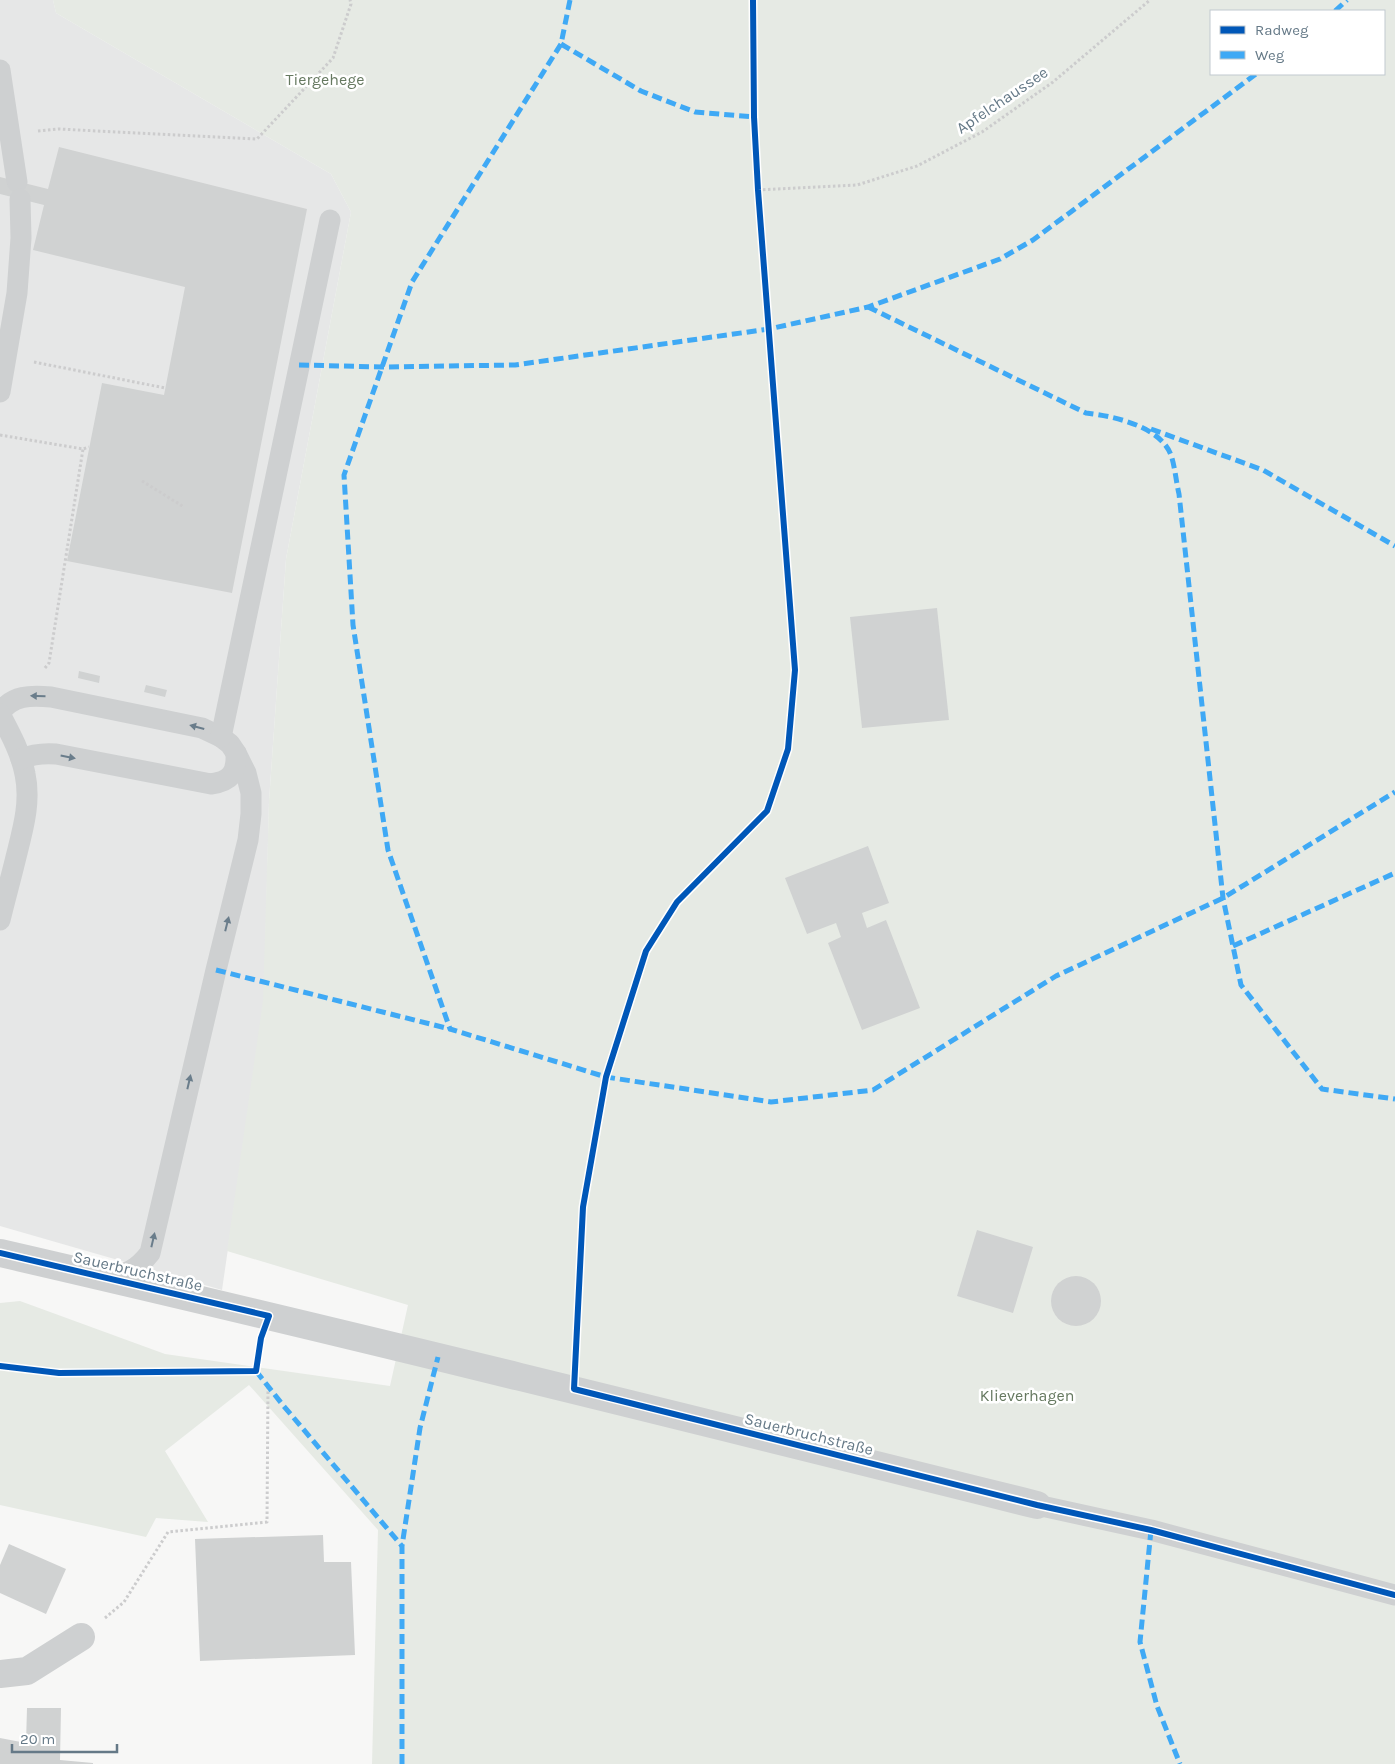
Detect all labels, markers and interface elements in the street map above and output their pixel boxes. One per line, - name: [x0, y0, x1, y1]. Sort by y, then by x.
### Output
- legend: [1210, 10, 1385, 75]
- text: Radweg: [1255, 21, 1309, 39]
- text: Weg: [1255, 46, 1285, 64]
- street label: Apfelchaussee: [953, 62, 1051, 138]
- park label: Tiergehege: [286, 70, 364, 89]
- one-way arrow: [30, 692, 46, 700]
- one-way arrow: [190, 723, 205, 731]
- one-way arrow: [61, 753, 76, 761]
- one-way arrow: [223, 916, 231, 931]
- one-way arrow: [185, 1074, 193, 1089]
- one-way arrow: [149, 1233, 157, 1248]
- street label: Sauerbruchstraße: [72, 1247, 204, 1295]
- park label: Klieverhagen: [980, 1386, 1074, 1405]
- street label: Sauerbruchstraße: [743, 1409, 875, 1459]
- scale bar: [12, 1722, 118, 1754]
- text: 20 m: [20, 1730, 55, 1748]

